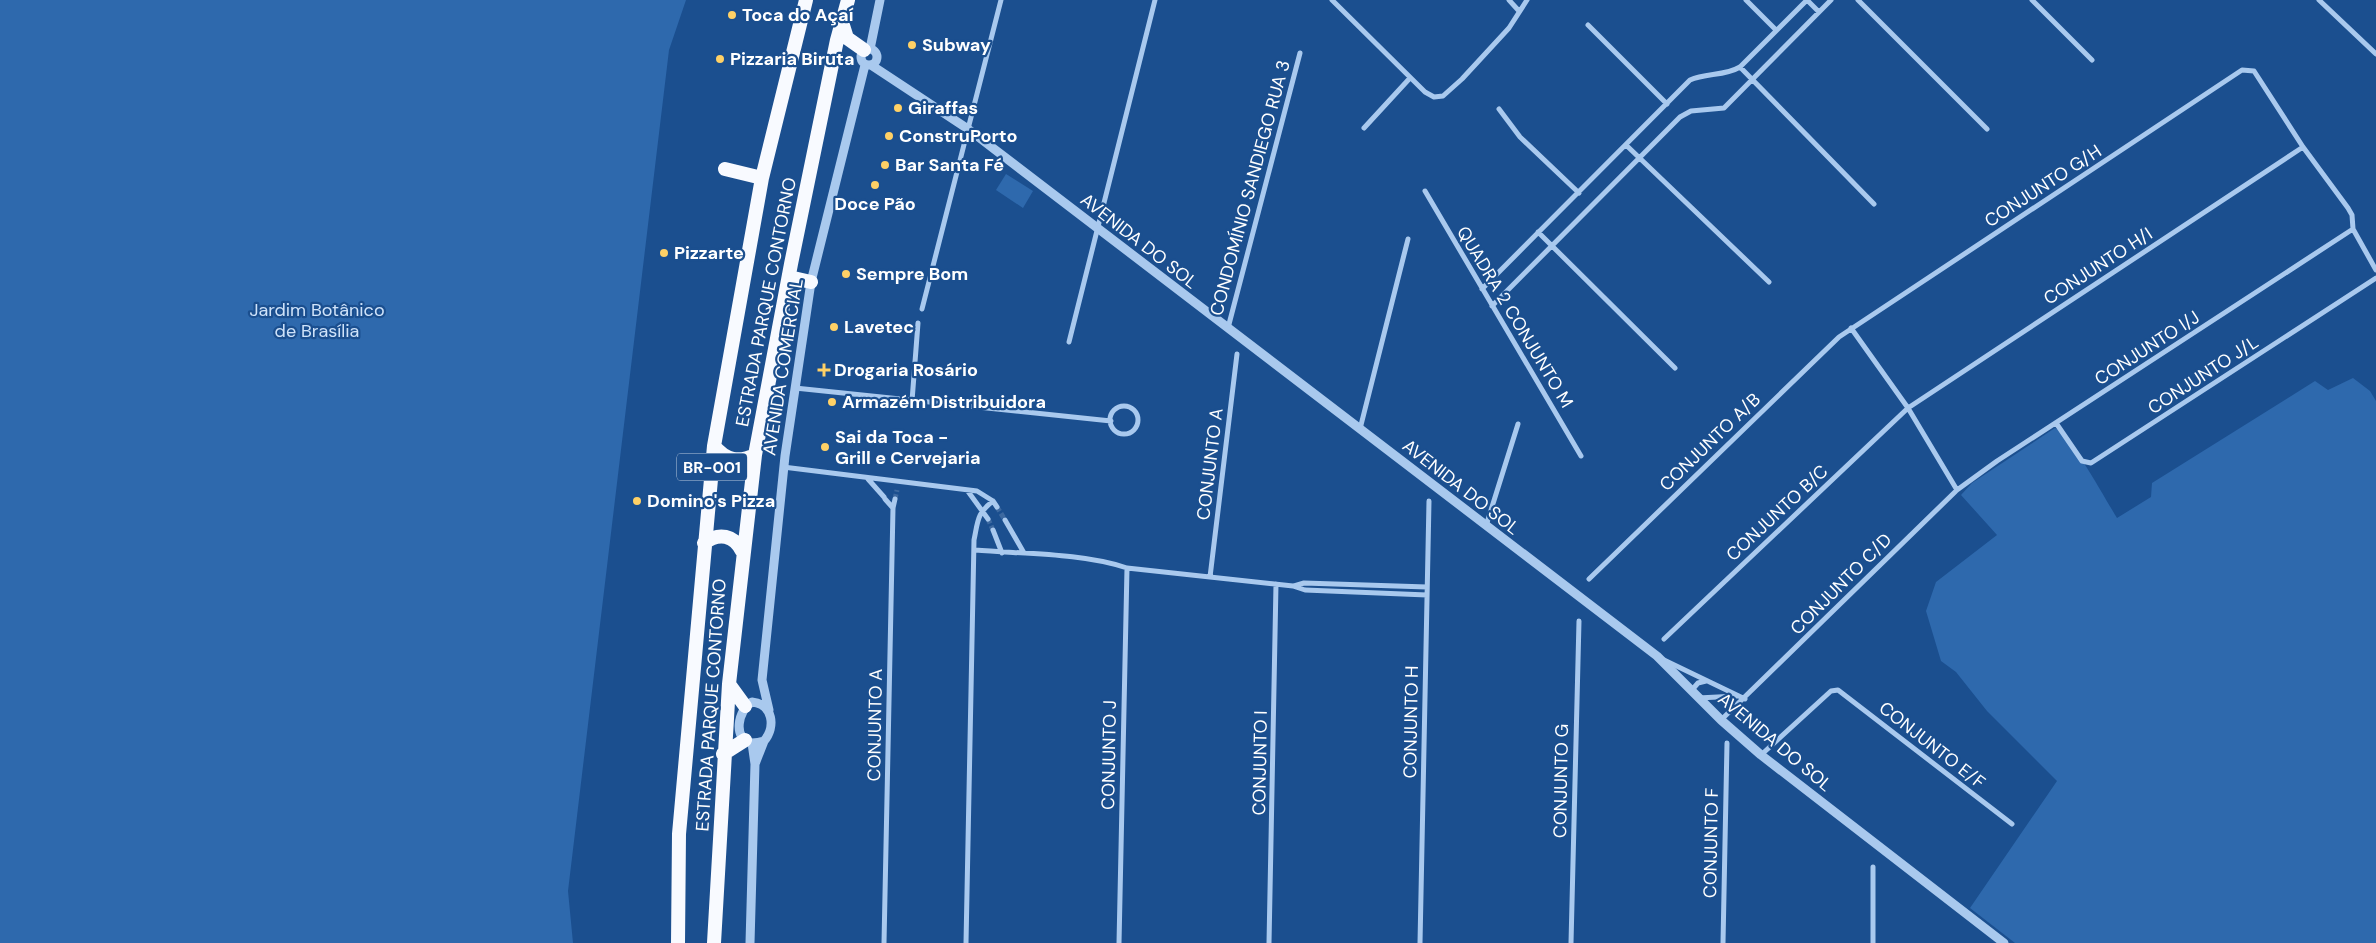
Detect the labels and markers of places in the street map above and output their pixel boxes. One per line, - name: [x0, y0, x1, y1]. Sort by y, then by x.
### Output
- place label: Toca do Açaí: [742, 3, 854, 27]
- marker: Toca do Açaí: [726, 9, 738, 21]
- place label: Subway: [922, 33, 991, 57]
- marker: Subway: [906, 39, 918, 51]
- place label: Pizzaria Biruta: [730, 47, 854, 71]
- marker: Pizzaria Biruta: [714, 53, 726, 65]
- place label: Giraffas: [908, 96, 978, 120]
- marker: Giraffas: [892, 102, 904, 114]
- place label: ConstruPorto: [899, 124, 1017, 148]
- marker: ConstruPorto: [883, 130, 895, 142]
- place label: Bar Santa Fé: [895, 153, 1004, 177]
- marker: Bar Santa Fé: [879, 159, 891, 171]
- marker: Doce Pão: [869, 179, 881, 191]
- place label: Doce Pão: [834, 192, 916, 216]
- place label: Pizzarte: [674, 241, 744, 265]
- marker: Pizzarte: [658, 247, 670, 259]
- place label: Sempre Bom: [856, 262, 968, 286]
- marker: Sempre Bom: [840, 268, 852, 280]
- place label: Lavetec: [844, 315, 914, 339]
- marker: Lavetec: [828, 321, 840, 333]
- place label: Drogaria Rosário: [834, 358, 978, 382]
- marker: Drogaria Rosário: [818, 364, 830, 376]
- place label: Armazém Distribuidora: [842, 390, 1046, 414]
- marker: Armazém Distribuidora: [826, 396, 838, 408]
- place label: Sai da Toca - Grill e Cervejaria: [835, 425, 981, 470]
- marker: Sai da Toca - Grill e Cervejaria: [819, 441, 831, 453]
- place label: Domino's Pizza: [647, 489, 775, 513]
- marker: Domino's Pizza: [631, 495, 643, 507]

